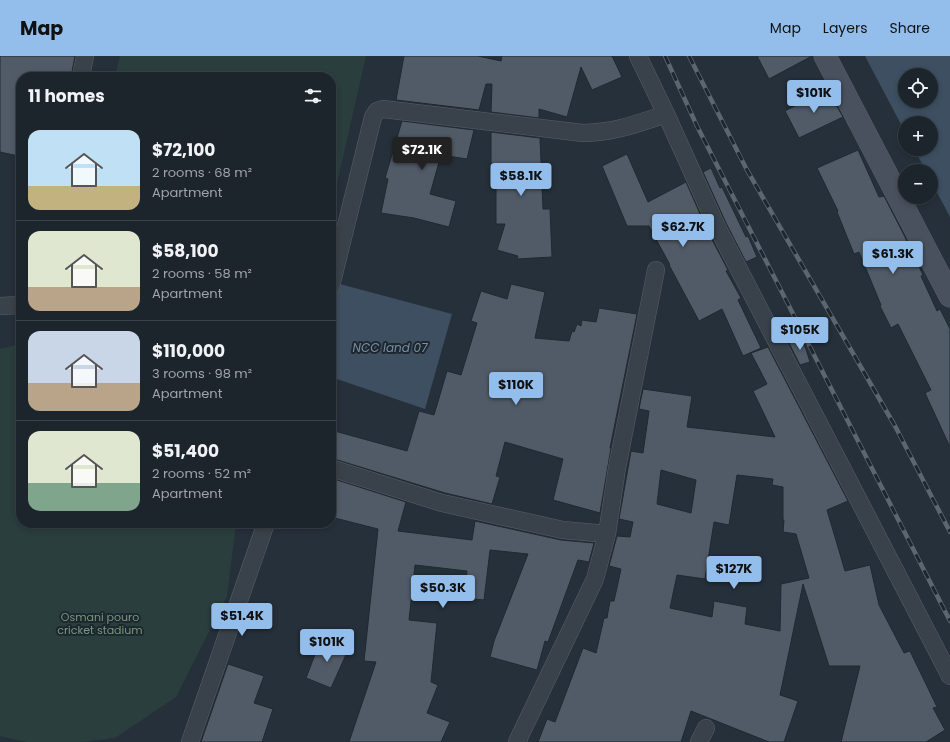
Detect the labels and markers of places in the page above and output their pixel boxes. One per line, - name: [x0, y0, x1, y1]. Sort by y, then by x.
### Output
- pin: $101K: [786, 80, 842, 114]
- pin: $72.1K: [389, 137, 455, 171]
- pin: $58.1K: [488, 163, 554, 197]
- pin: $62.7K: [650, 214, 716, 248]
- pin: $61.3K: [860, 241, 926, 275]
- pin: $105K: [772, 317, 828, 351]
- pin: $110K: [488, 372, 544, 406]
- pin: $127K: [706, 556, 762, 590]
- pin: $50.3K: [410, 575, 476, 609]
- pin: $51.4K: [209, 603, 275, 637]
- pin: $101K: [299, 629, 355, 663]

